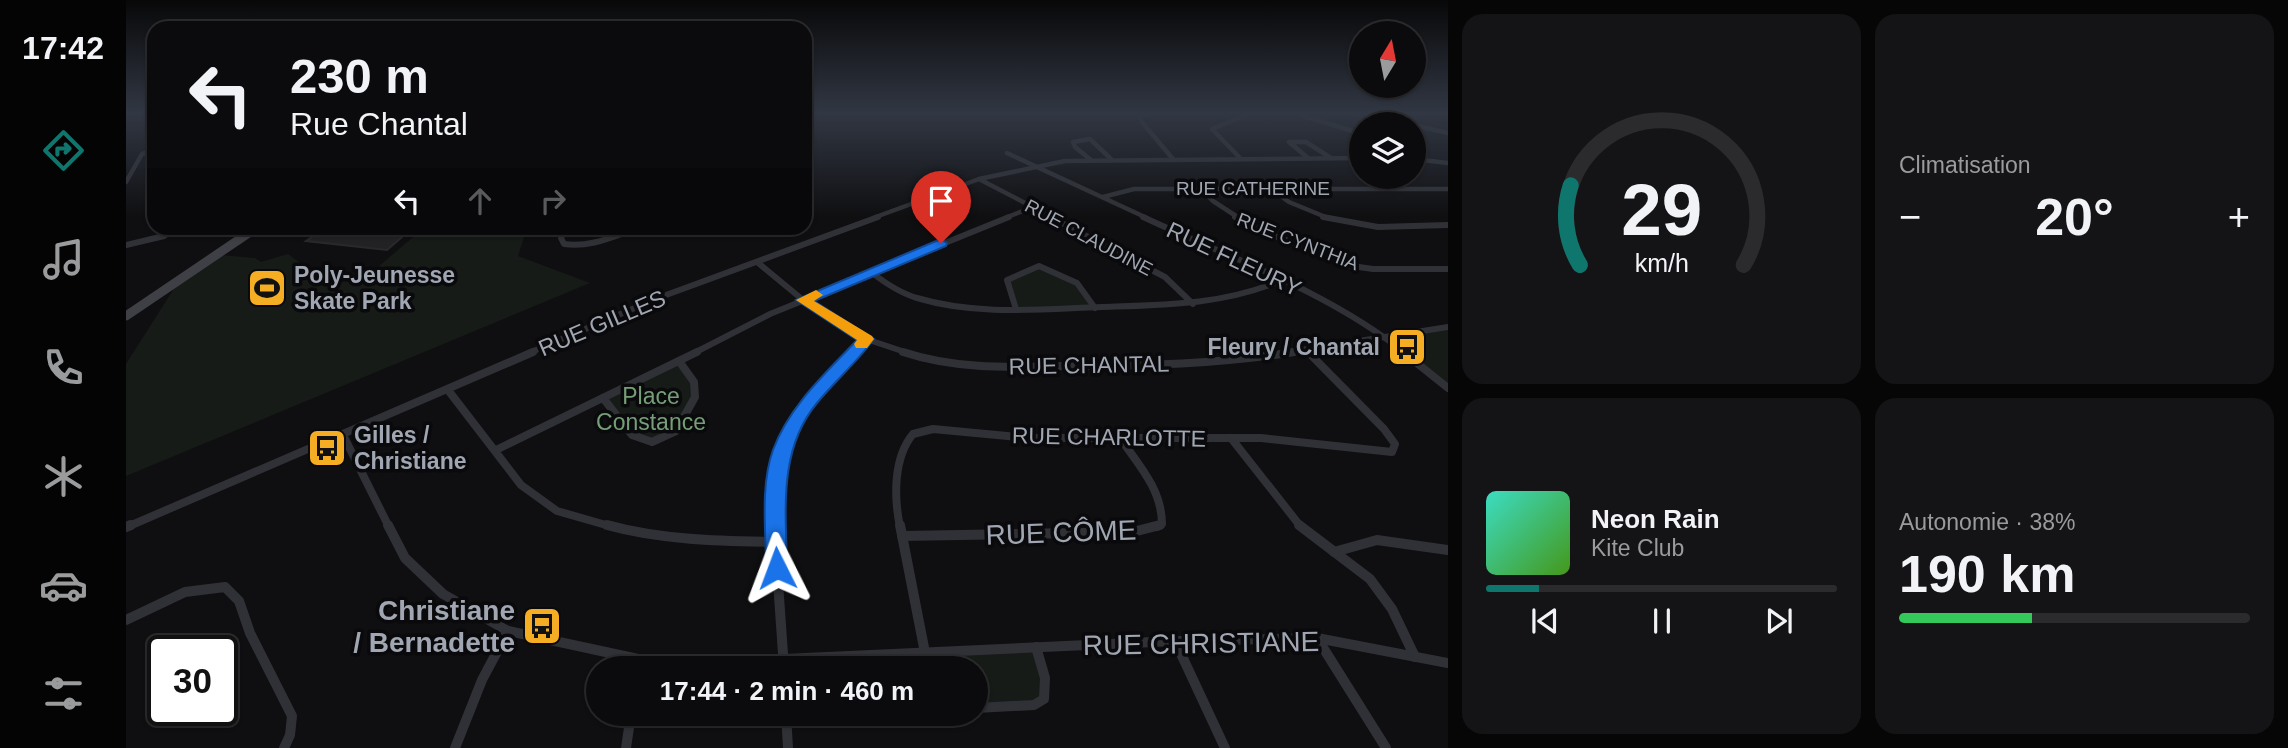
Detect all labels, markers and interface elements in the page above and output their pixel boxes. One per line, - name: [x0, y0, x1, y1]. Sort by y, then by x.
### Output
- north arrow: [1349, 21, 1426, 98]
- map controls: [1349, 21, 1426, 189]
- text: 17:42: [22, 30, 104, 66]
- icon: left: [175, 49, 266, 140]
- text: 230 m: [290, 49, 429, 103]
- text: Rue Chantal: [290, 106, 468, 142]
- button: layers: [1349, 112, 1426, 189]
- icon: directions: [39, 126, 88, 175]
- text: Climatisation: [1899, 152, 2031, 178]
- text: 29: [1621, 169, 1702, 250]
- pin: [911, 171, 971, 243]
- street label: RUE CATHERINE: [1176, 178, 1330, 199]
- icon: left: [388, 182, 426, 220]
- icon: ahead: [461, 182, 499, 220]
- icon: right: [534, 182, 572, 220]
- icon: arrive: [922, 182, 960, 220]
- text: 20°: [2035, 188, 2114, 246]
- street label: RUE CLAUDINE: [1021, 195, 1156, 280]
- text: −: [1899, 196, 1921, 238]
- text: +: [2228, 196, 2250, 238]
- street label: RUE CYNTHIA: [1234, 209, 1362, 274]
- street label: RUE FLEURY: [1163, 217, 1305, 301]
- icon: music: [39, 235, 88, 284]
- text: km/h: [1634, 249, 1689, 277]
- place label: Poly-Jeunesse Skate Park: [294, 262, 455, 314]
- sports icon: Poly-Jeunesse Skate Park: [246, 267, 288, 309]
- street label: RUE GILLES: [535, 285, 669, 361]
- bus stop icon: Fleury / Chantal: [1386, 326, 1428, 368]
- place label: Fleury / Chantal: [1207, 334, 1380, 360]
- icon: phone: [39, 343, 88, 392]
- street label: RUE CHANTAL: [1008, 351, 1170, 379]
- park label: Place Constance: [596, 383, 706, 435]
- place label: Gilles / Christiane: [354, 422, 466, 474]
- street label: RUE CHARLOTTE: [1012, 422, 1206, 452]
- bus stop icon: Gilles / Christiane: [306, 427, 348, 469]
- icon: climate: [39, 452, 88, 501]
- text: Neon Rain: [1591, 504, 1720, 534]
- text: Autonomie · 38%: [1899, 509, 2075, 535]
- street label: RUE CÔME: [985, 514, 1137, 551]
- position arrow: [740, 531, 814, 605]
- text: Kite Club: [1591, 535, 1684, 561]
- text: 190 km: [1899, 545, 2075, 603]
- icon: car: [39, 561, 88, 610]
- place label: Christiane / Bernadette: [353, 595, 515, 658]
- icon: previous: [1526, 602, 1564, 640]
- icon: pause: [1643, 602, 1681, 640]
- icon: next: [1760, 602, 1798, 640]
- bus stop icon: Christiane / Bernadette: [521, 605, 563, 647]
- street label: RUE CHRISTIANE: [1083, 626, 1319, 661]
- speed limit sign: 30: [147, 635, 238, 726]
- icon: filters: [39, 669, 88, 718]
- text: 17:44 · 2 min · 460 m: [660, 676, 914, 706]

